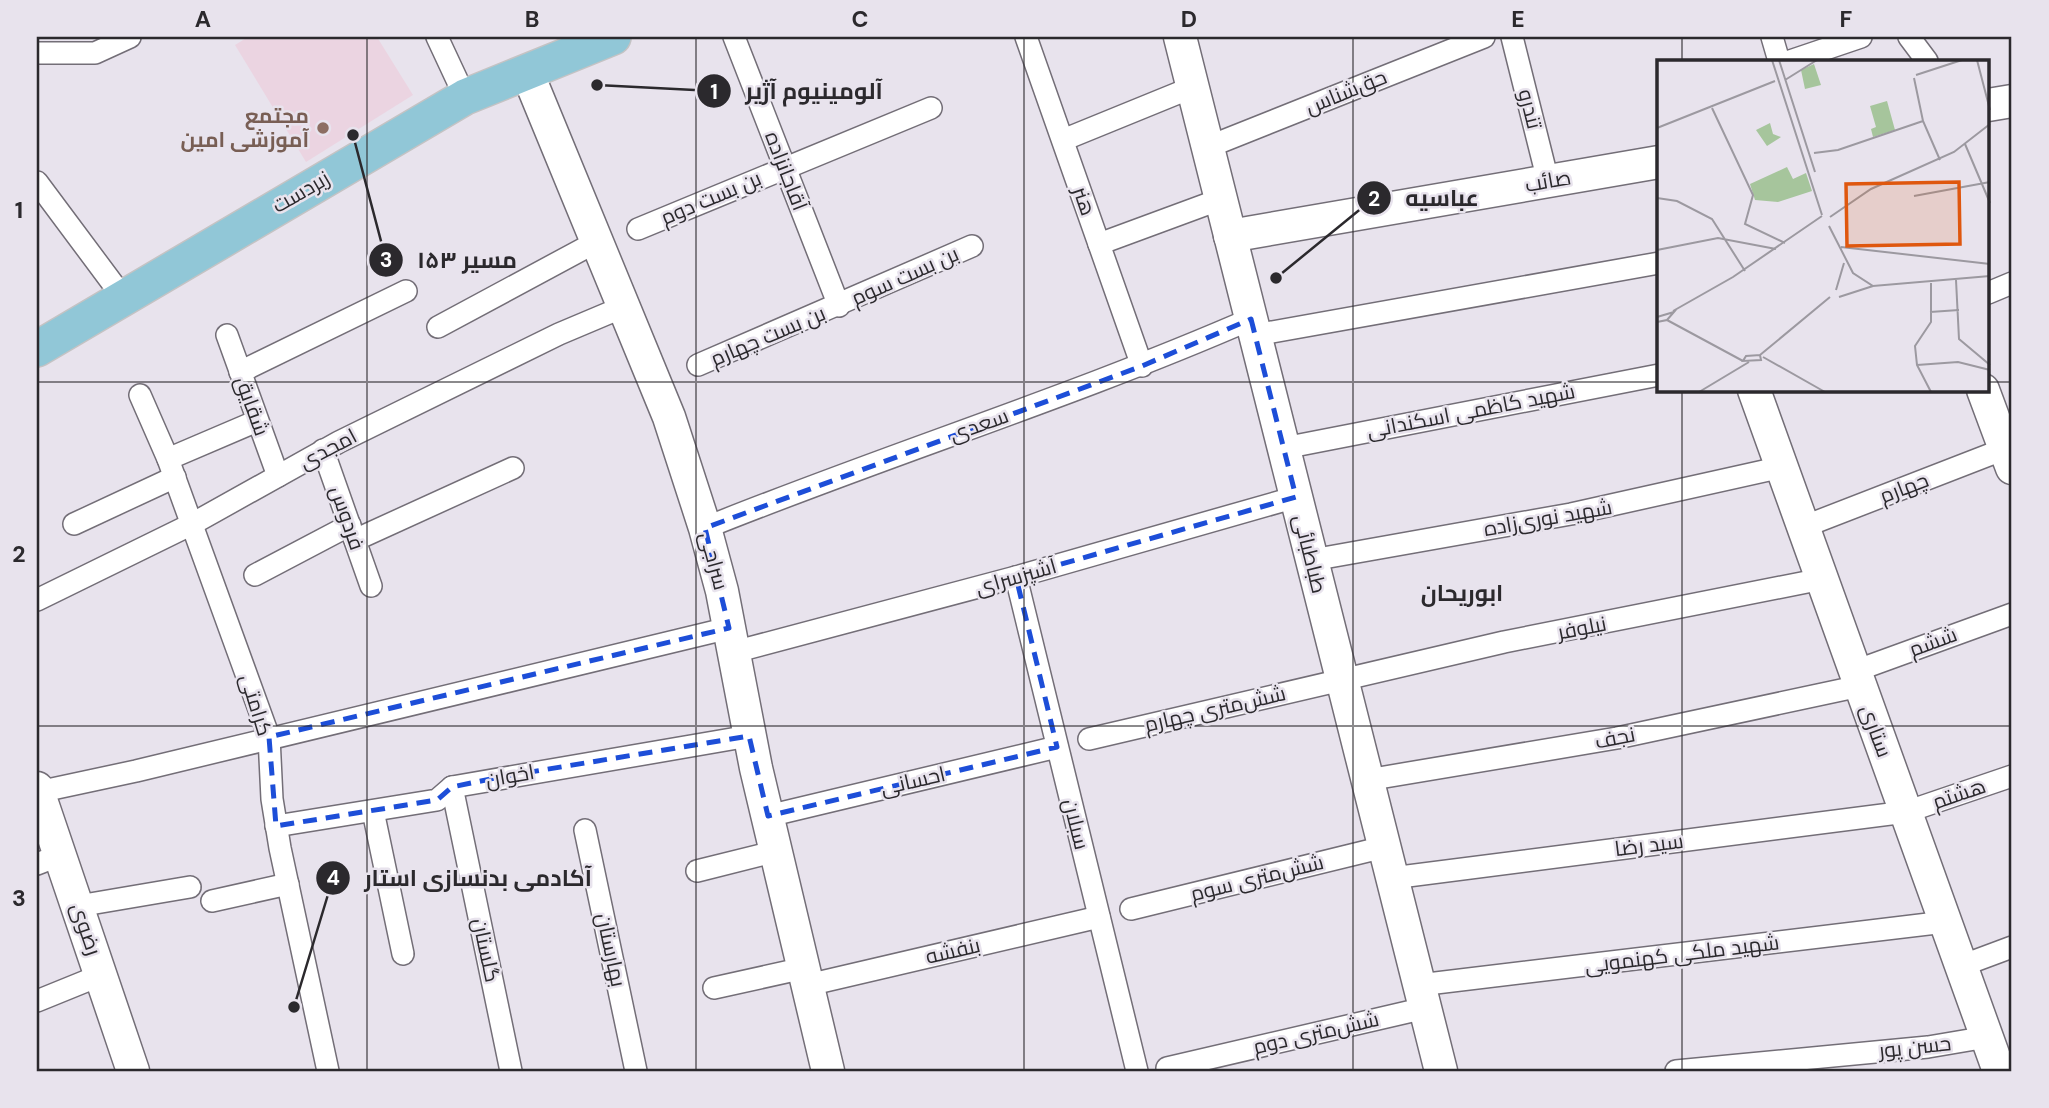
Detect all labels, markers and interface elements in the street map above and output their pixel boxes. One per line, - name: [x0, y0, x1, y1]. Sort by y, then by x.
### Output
- text: A: [195, 4, 211, 34]
- text: B: [525, 4, 539, 34]
- text: C: [852, 4, 868, 34]
- text: D: [1181, 4, 1197, 34]
- text: E: [1511, 4, 1525, 34]
- text: F: [1840, 4, 1853, 34]
- inset map: [1657, 60, 1990, 392]
- street label: حق‌شناس: [1301, 63, 1391, 121]
- callout: آلومینیوم آژیر: [697, 69, 897, 113]
- text: آلومینیوم آژیر: [744, 76, 883, 107]
- text: 1: [710, 78, 718, 106]
- street label: تندرو: [1512, 86, 1549, 132]
- place label: مجتمع آموزشی امین: [180, 102, 309, 154]
- marker: مجتمع آموزشی امین: [315, 120, 331, 136]
- street label: آقاجانزاده: [758, 128, 814, 215]
- street label: صائب: [1523, 163, 1573, 199]
- street label: زبردست: [267, 164, 335, 220]
- street label: بن بست دوم: [656, 164, 766, 232]
- callout: عباسیه: [1356, 176, 1493, 220]
- street label: هنر: [1066, 182, 1102, 219]
- text: عباسیه: [1405, 183, 1479, 213]
- text: 2: [1368, 185, 1380, 213]
- text: 1: [15, 195, 23, 225]
- callout: مسیر ۱۵۳: [368, 238, 531, 282]
- street label: بن بست سوم: [847, 240, 963, 312]
- text: مسیر ۱۵۳: [417, 245, 517, 275]
- text: 3: [380, 246, 392, 274]
- street label: بن بست چهارم: [706, 299, 830, 373]
- street label: شقایق: [228, 372, 276, 440]
- street label: شهید کاظمی اسکندانی: [1364, 377, 1578, 445]
- street label: سعدی: [946, 401, 1012, 449]
- street label: امجدی: [294, 422, 362, 476]
- street label: چهارم: [1875, 466, 1933, 510]
- street label: فردوس: [323, 482, 371, 554]
- street label: شهید نوری‌زاده: [1482, 493, 1614, 543]
- street label: طباطبائی: [1287, 512, 1333, 596]
- street label: سراجی: [693, 529, 735, 593]
- text: 2: [12, 539, 26, 569]
- street label: آشپزسرای: [972, 552, 1060, 602]
- district label: ابوریحان: [1421, 578, 1503, 608]
- street label: نیلوفر: [1554, 610, 1609, 647]
- street label: ششم: [1905, 620, 1961, 664]
- street label: کرامتی: [233, 671, 279, 739]
- street label: شش‌متری چهارم: [1142, 679, 1288, 739]
- street label: ستاری: [1854, 701, 1898, 761]
- street label: نجف: [1592, 720, 1638, 756]
- street label: اخوان: [483, 758, 537, 794]
- street label: احسانی: [878, 760, 948, 802]
- street label: هشتم: [1929, 772, 1989, 816]
- street label: سبلان: [1056, 796, 1096, 852]
- street label: سید رضا: [1613, 827, 1685, 863]
- street label: شش‌متری سوم: [1187, 848, 1327, 908]
- callout: آکادمی بدنسازی استار: [315, 856, 606, 900]
- text: آکادمی بدنسازی استار: [363, 863, 593, 893]
- text: 4: [326, 864, 340, 892]
- text: 3: [12, 883, 26, 913]
- street label: رضوی: [64, 899, 108, 959]
- street label: بهارستان: [590, 910, 632, 990]
- street label: گلستان: [466, 915, 506, 985]
- street label: شهید ملکی کهنمویی: [1583, 928, 1781, 980]
- street label: بنفشه: [923, 931, 983, 971]
- street label: شش‌متری دوم: [1250, 1005, 1382, 1061]
- street label: حسن پور: [1876, 1029, 1953, 1065]

